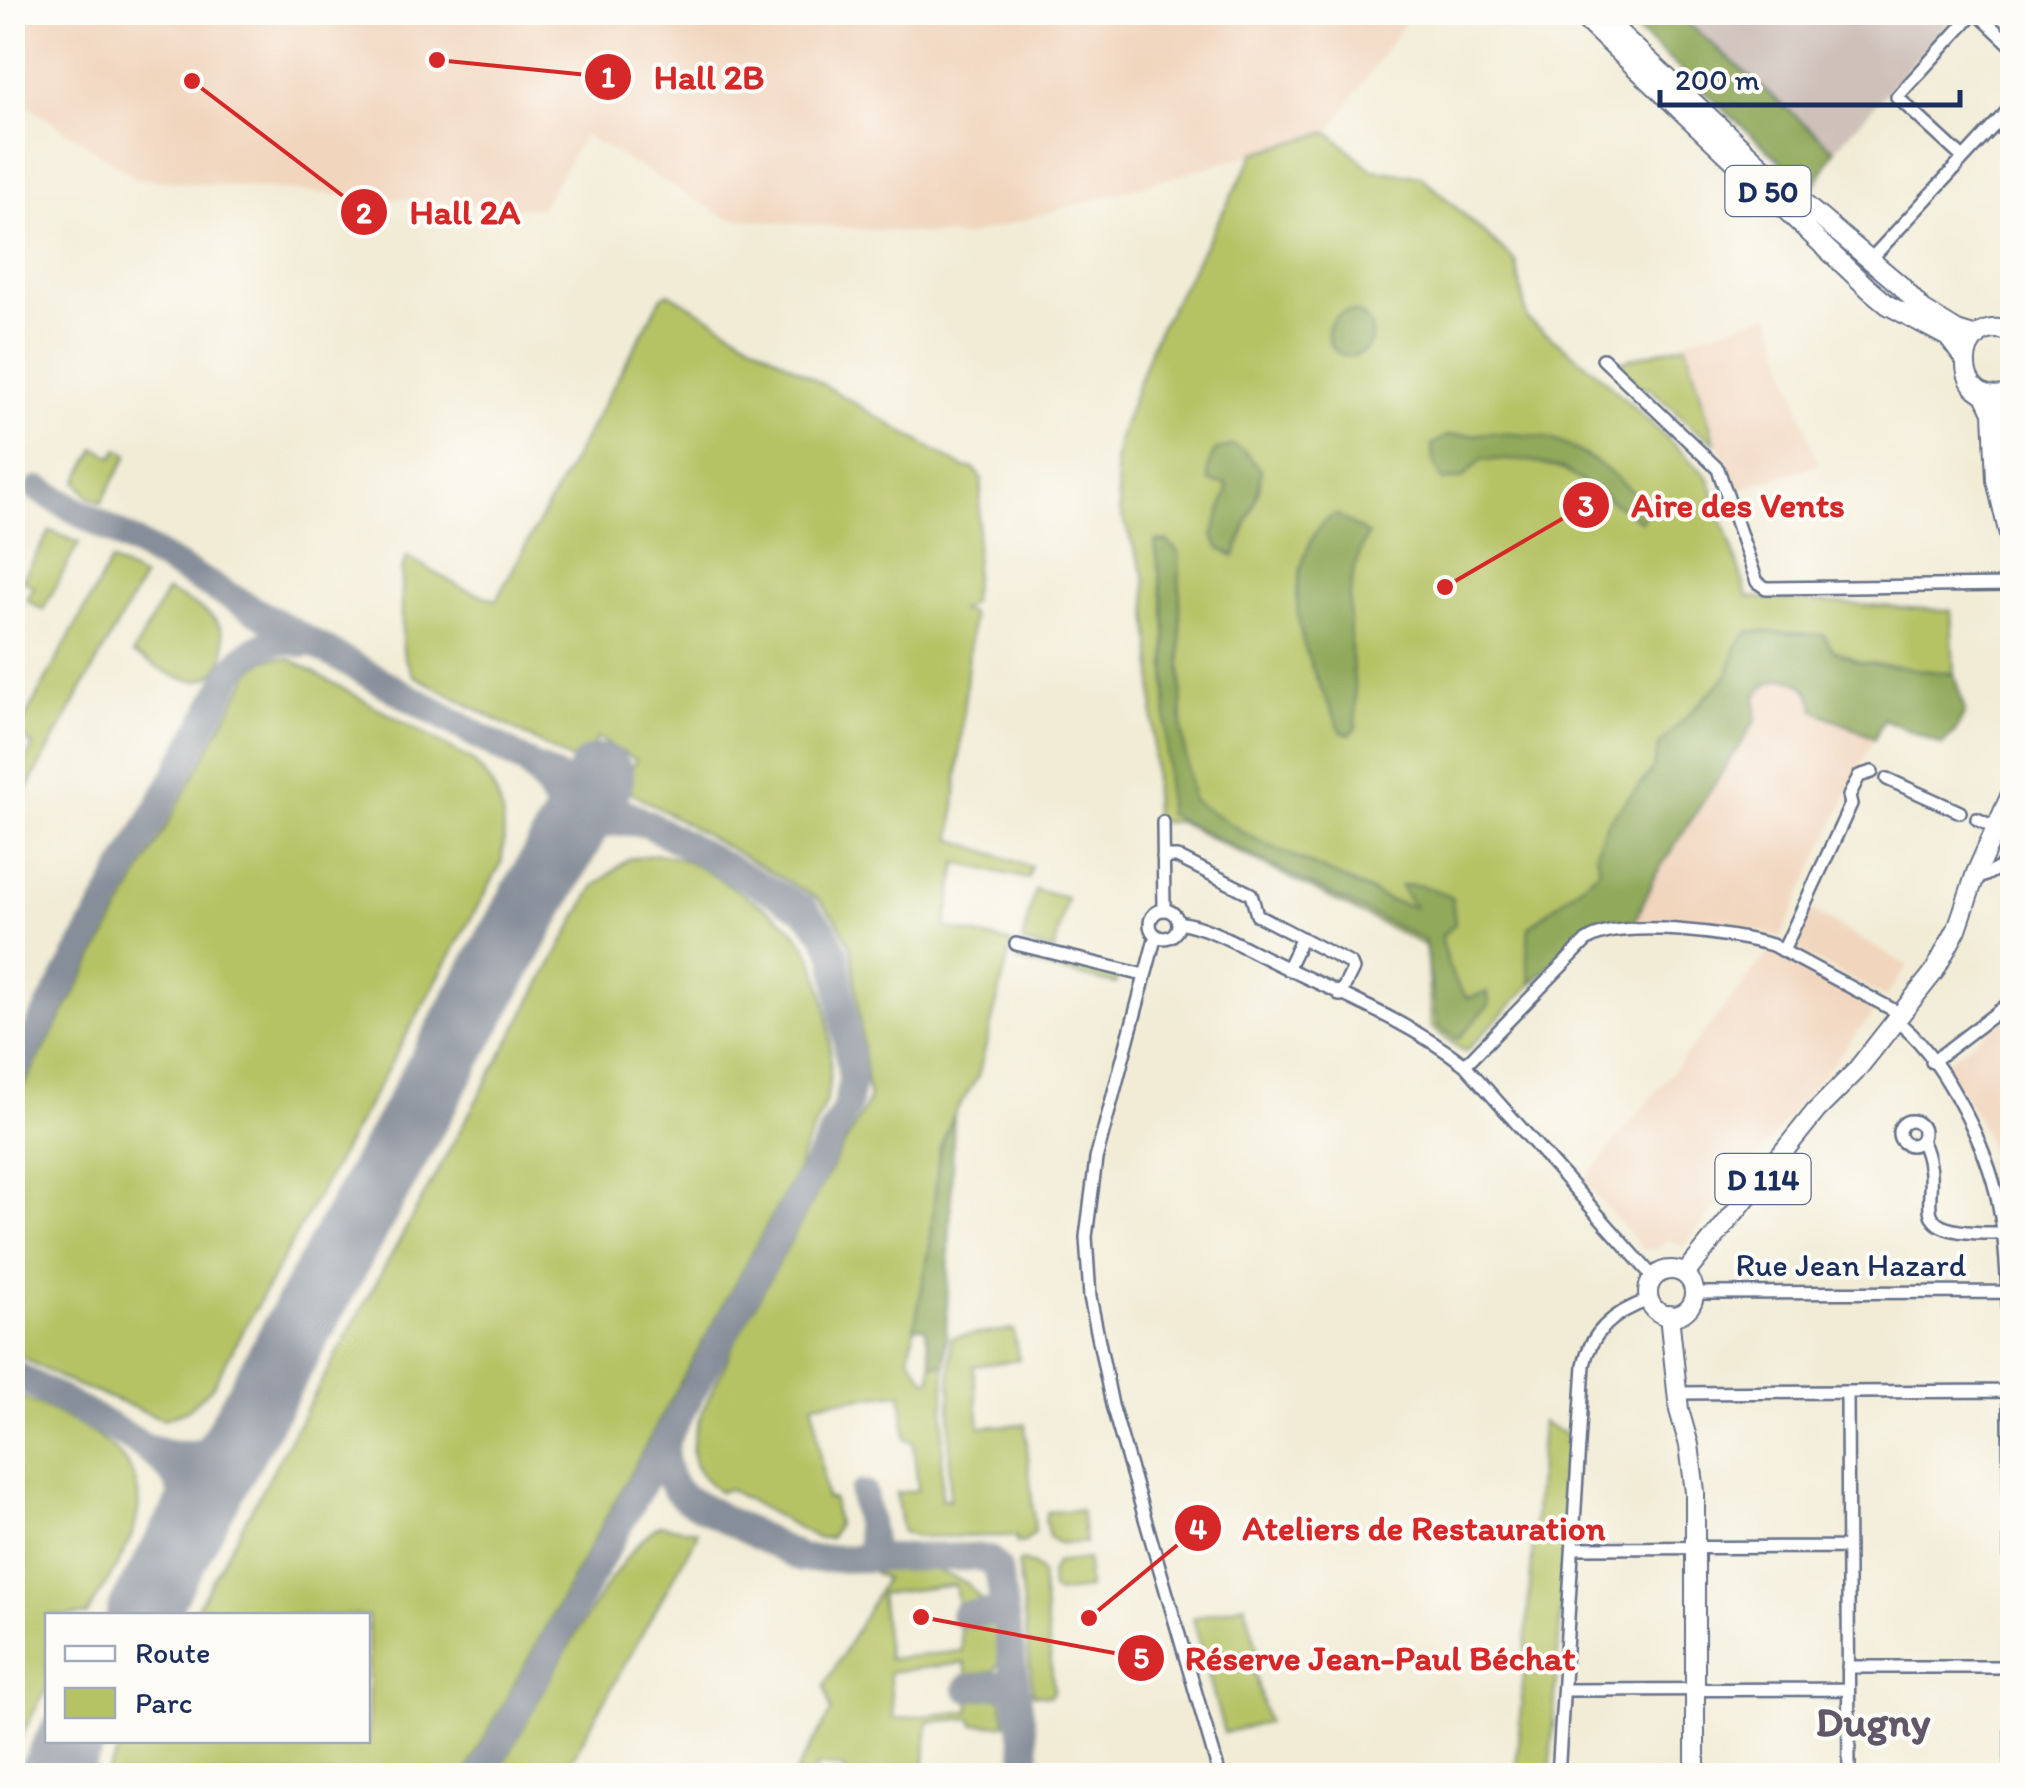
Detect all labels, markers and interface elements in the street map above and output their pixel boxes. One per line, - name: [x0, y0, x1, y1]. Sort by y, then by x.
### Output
- callout: Hall 2B: [583, 44, 784, 109]
- scale bar: [1660, 45, 1960, 107]
- text: Hall 2B: [654, 56, 764, 98]
- text: 1: [601, 58, 615, 95]
- text: 200 m: [1675, 61, 1760, 98]
- road number: D 50: [1726, 166, 1810, 216]
- callout: Hall 2A: [339, 180, 540, 245]
- text: Hall 2A: [410, 191, 521, 233]
- text: 2: [356, 194, 372, 231]
- callout: Aire des Vents: [1561, 473, 1865, 538]
- text: Aire des Vents: [1631, 484, 1845, 526]
- text: 3: [1578, 487, 1594, 524]
- road number: D 114: [1716, 1154, 1810, 1204]
- street label: Rue Jean Hazard: [1736, 1246, 1967, 1284]
- callout: Ateliers de Restauration: [1173, 1496, 1625, 1561]
- text: Ateliers de Restauration: [1243, 1507, 1606, 1549]
- text: 4: [1189, 1510, 1207, 1547]
- legend: [45, 1613, 370, 1743]
- callout: Réserve Jean-Paul Béchat: [1116, 1625, 1595, 1690]
- text: Route: [135, 1634, 210, 1671]
- text: Réserve Jean-Paul Béchat: [1185, 1637, 1575, 1679]
- text: 5: [1133, 1639, 1149, 1676]
- text: Parc: [135, 1684, 192, 1721]
- district label: Dugny: [1816, 1696, 1931, 1747]

